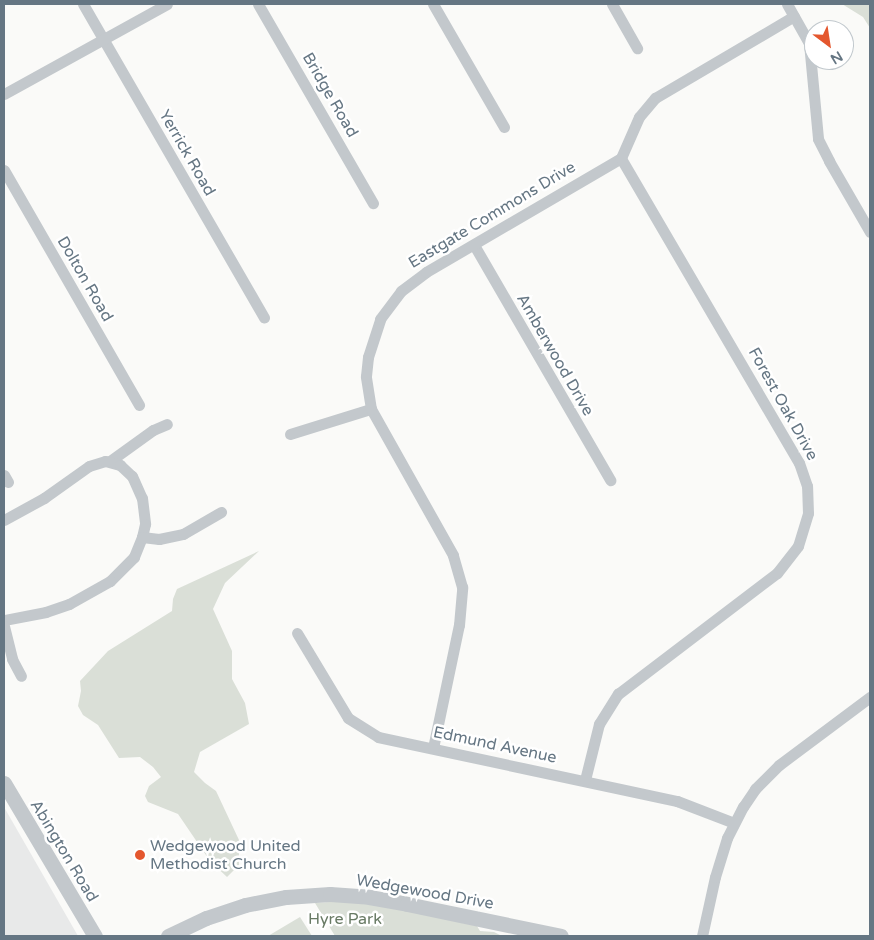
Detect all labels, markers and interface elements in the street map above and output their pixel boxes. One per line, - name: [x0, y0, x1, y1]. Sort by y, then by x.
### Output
- north arrow: [804, 20, 854, 70]
- text: N: [827, 47, 846, 68]
- street label: Bridge Road: [298, 49, 362, 141]
- street label: Yerrick Road: [155, 107, 219, 199]
- street label: Eastgate Commons Drive: [405, 157, 579, 273]
- street label: Dolton Road: [53, 233, 117, 325]
- street label: Amberwood Drive: [512, 291, 598, 419]
- street label: Forest Oak Drive: [744, 344, 822, 464]
- street label: Edmund Avenue: [432, 723, 558, 767]
- street label: Abington Road: [26, 797, 102, 905]
- place label: Wedgewood United Methodist Church: [150, 836, 301, 874]
- marker: Wedgewood United Methodist Church: [134, 849, 146, 861]
- street label: Wedgewood Drive: [355, 870, 495, 914]
- park label: Hyre Park: [308, 909, 382, 929]

